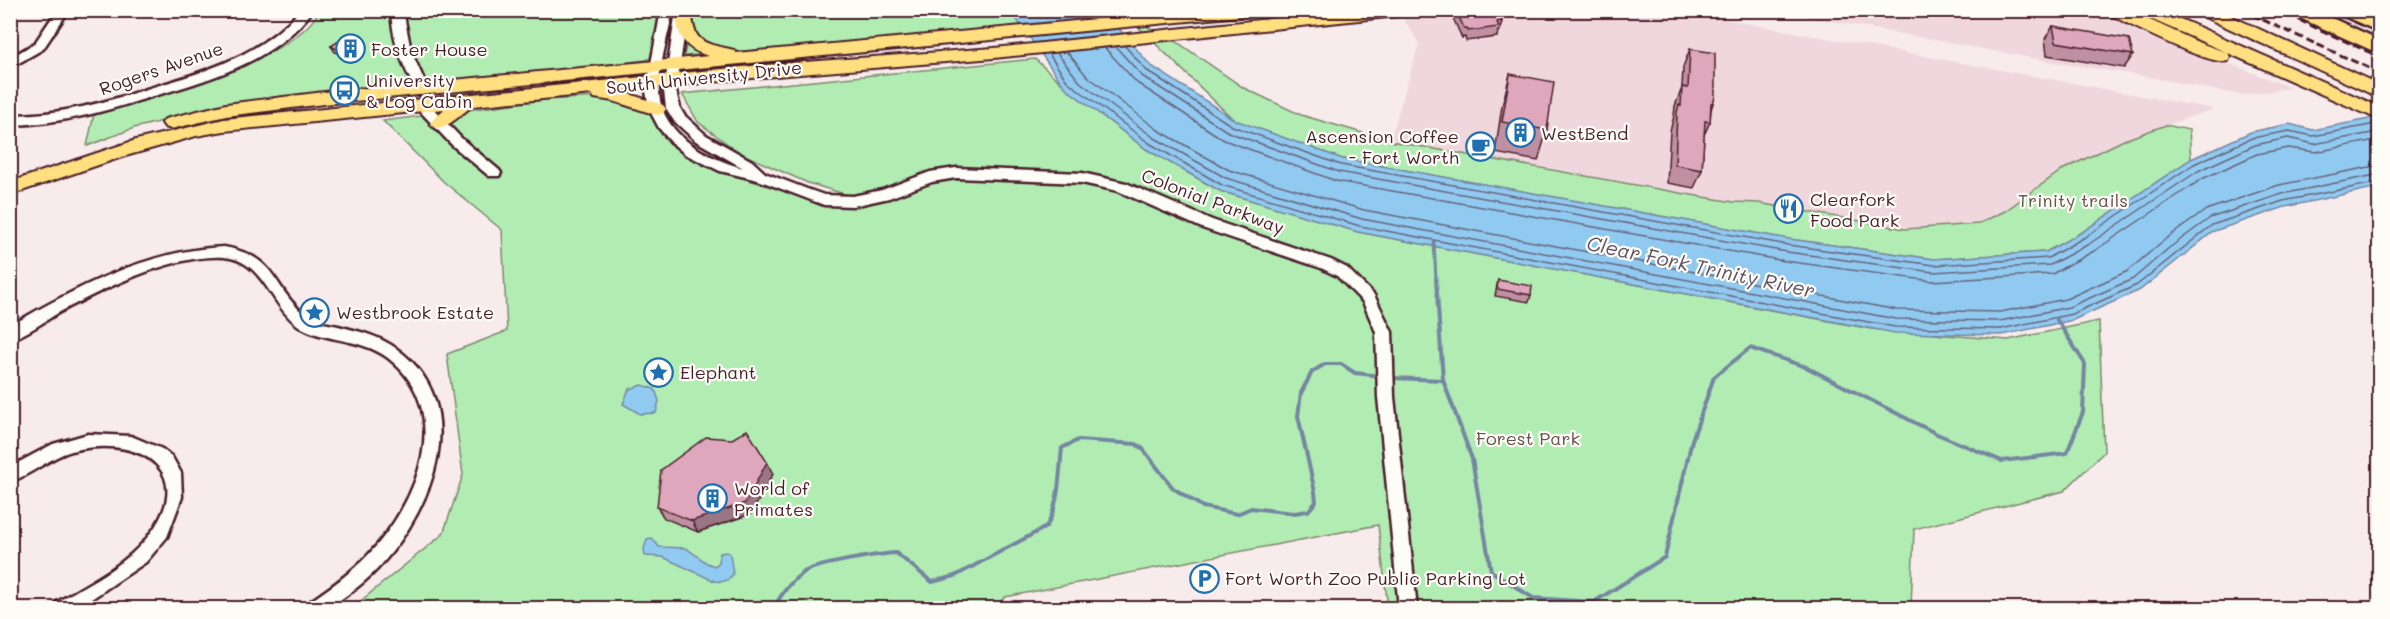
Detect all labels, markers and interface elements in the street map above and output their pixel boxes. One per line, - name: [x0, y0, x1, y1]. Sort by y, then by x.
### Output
- building icon: Foster House: [334, 33, 366, 65]
- street label: Rogers Avenue: [96, 36, 226, 100]
- place label: Foster House: [371, 37, 488, 61]
- street label: South University Drive: [605, 55, 803, 99]
- place label: University & Log Cabin: [366, 68, 472, 113]
- bus stop icon: University & Log Cabin: [329, 74, 361, 106]
- building icon: WestBend: [1504, 117, 1536, 149]
- place label: WestBend: [1541, 121, 1628, 145]
- place label: Ascension Coffee - Fort Worth: [1306, 124, 1459, 169]
- cafe icon: Ascension Coffee - Fort Worth: [1464, 130, 1496, 162]
- street label: Colonial Parkway: [1138, 163, 1288, 239]
- place label: Clearfork Food Park: [1810, 187, 1899, 232]
- park label: Trinity trails: [2018, 188, 2128, 212]
- restaurant icon: Clearfork Food Park: [1773, 193, 1805, 225]
- water label: Clear Fork Trinity River: [1584, 229, 1818, 303]
- place icon: Westbrook Estate: [299, 296, 331, 328]
- place label: Westbrook Estate: [336, 300, 494, 324]
- place icon: Elephant: [643, 356, 675, 388]
- place label: Elephant: [680, 360, 756, 384]
- park label: Forest Park: [1476, 426, 1580, 450]
- place label: World of Primates: [734, 476, 813, 521]
- building icon: World of Primates: [697, 482, 729, 514]
- parking icon: Fort Worth Zoo Public Parking Lot: [1188, 562, 1220, 594]
- place label: Fort Worth Zoo Public Parking Lot: [1225, 566, 1526, 590]

